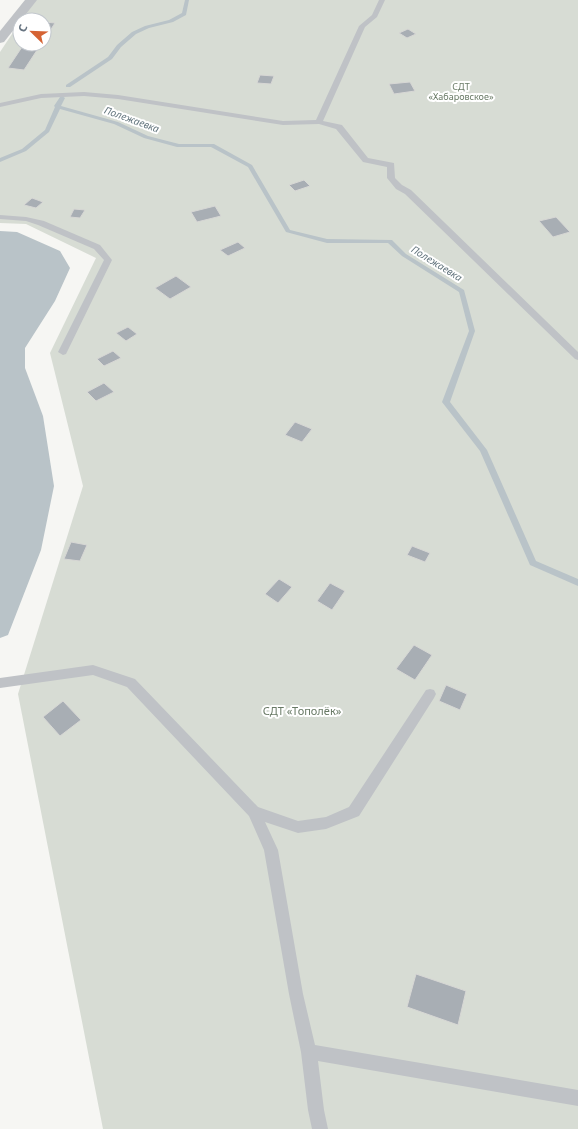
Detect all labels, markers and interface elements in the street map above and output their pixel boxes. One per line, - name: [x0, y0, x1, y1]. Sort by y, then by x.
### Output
- north arrow: [12, 12, 52, 52]
- text: С: [14, 22, 31, 34]
- park label: СДТ «Хабаровское»: [429, 80, 494, 103]
- water label: Полежаевка: [103, 103, 162, 136]
- water label: Полежаевка: [409, 242, 465, 284]
- park label: СДТ «Тополёк»: [263, 703, 342, 718]

